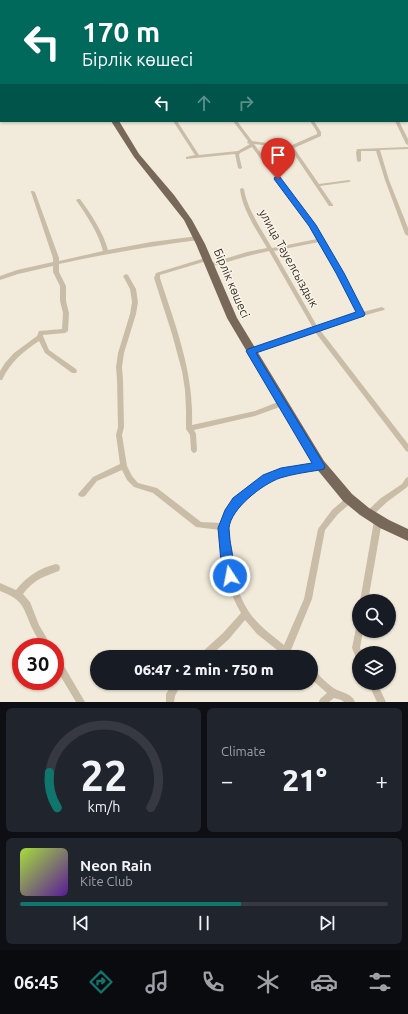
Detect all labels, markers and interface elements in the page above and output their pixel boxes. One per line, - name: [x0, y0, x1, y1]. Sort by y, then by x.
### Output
- icon: left: [16, 16, 68, 68]
- text: 170 m: [82, 16, 160, 47]
- text: Бірлік көшесі: [82, 49, 193, 69]
- icon: left: [151, 92, 173, 114]
- icon: ahead: [193, 92, 215, 114]
- icon: right: [235, 92, 257, 114]
- pin: [261, 138, 295, 179]
- icon: arrive: [267, 144, 289, 166]
- street label: улица Тауелсыздык: [257, 207, 321, 309]
- street label: Бірлік көшесі: [212, 246, 252, 320]
- position arrow: [209, 555, 251, 597]
- map controls: [352, 594, 396, 690]
- button: search: [352, 594, 396, 638]
- speed limit sign: 30: [12, 638, 64, 690]
- button: layers: [352, 646, 396, 690]
- text: 06:47 · 2 min · 750 m: [134, 661, 274, 678]
- text: Climate: [221, 744, 266, 758]
- text: 22: [80, 752, 127, 799]
- text: 21°: [282, 763, 327, 797]
- text: −: [221, 768, 233, 793]
- text: +: [376, 768, 388, 793]
- text: km/h: [87, 799, 120, 815]
- text: Neon Rain: [80, 857, 152, 874]
- text: Kite Club: [80, 874, 133, 888]
- icon: previous: [70, 912, 92, 934]
- icon: pause: [193, 912, 215, 934]
- icon: next: [316, 912, 338, 934]
- icon: directions: [87, 968, 115, 996]
- icon: music: [143, 968, 171, 996]
- icon: phone: [199, 968, 227, 996]
- icon: climate: [254, 968, 282, 996]
- icon: car: [310, 968, 338, 996]
- icon: filters: [366, 968, 394, 996]
- text: 06:45: [14, 972, 59, 992]

